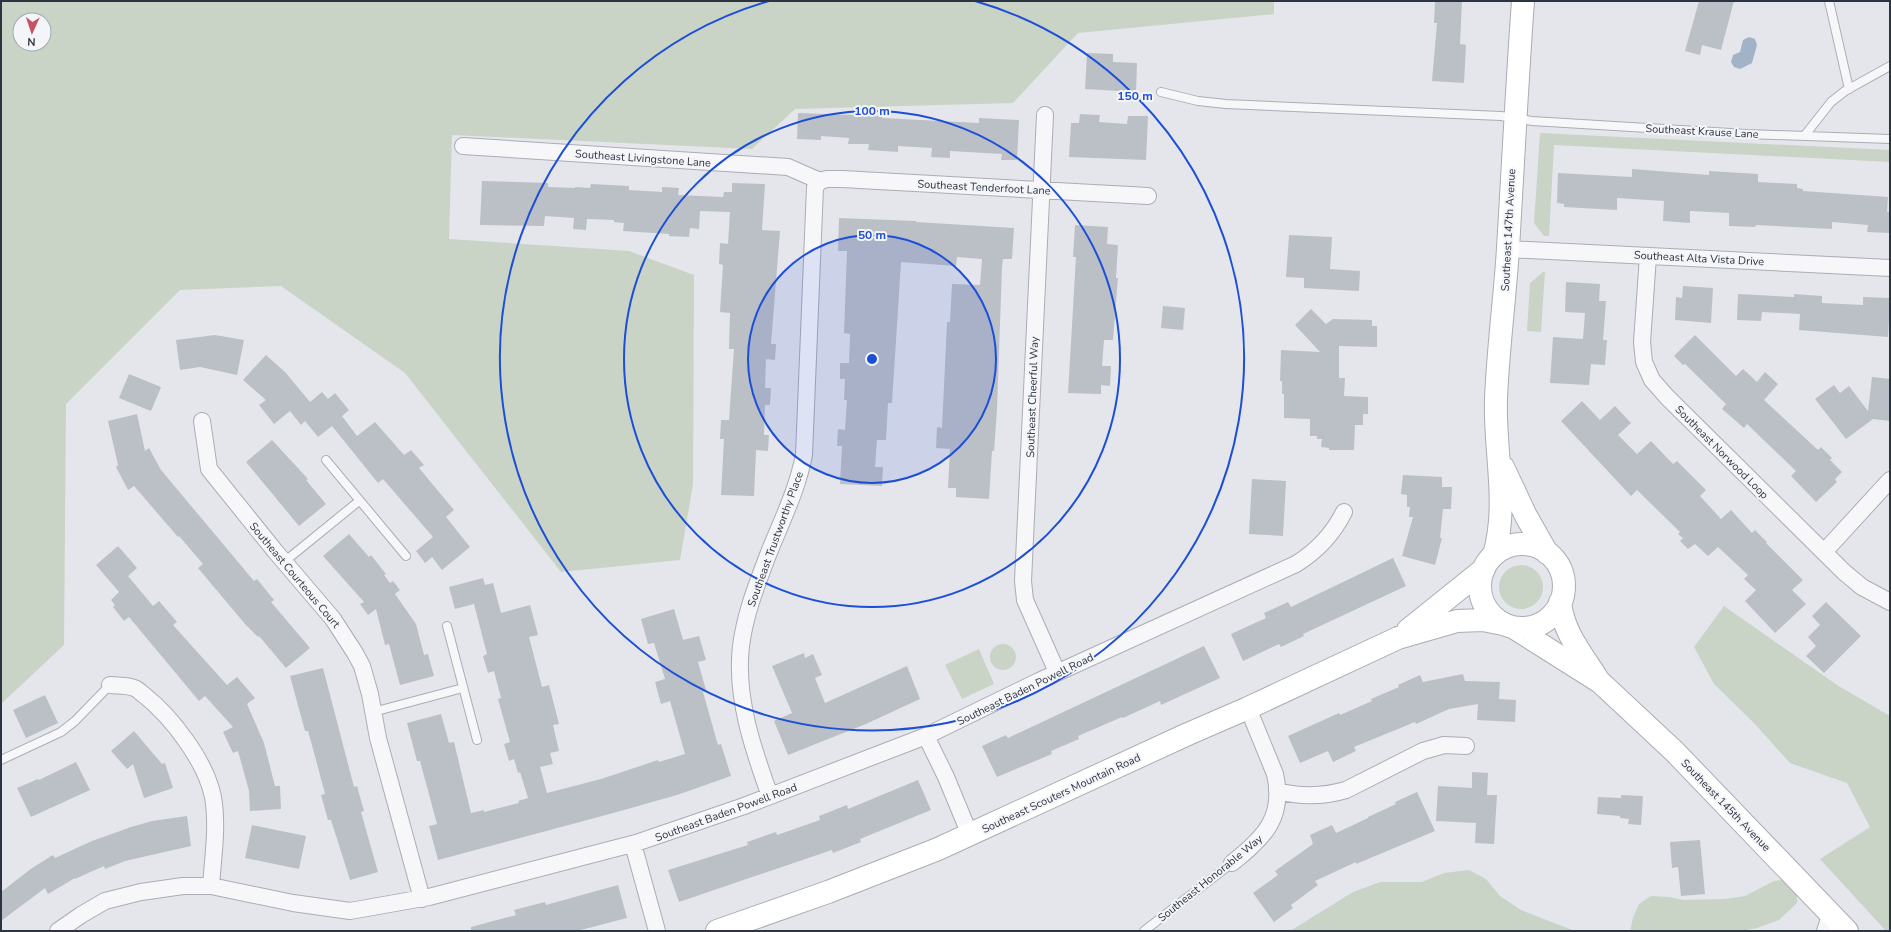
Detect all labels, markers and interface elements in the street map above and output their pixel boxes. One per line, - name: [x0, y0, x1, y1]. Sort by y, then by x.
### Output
- north arrow: [12, 12, 52, 52]
- text: N: [27, 34, 36, 49]
- text: 150 m: [1117, 88, 1153, 104]
- text: 100 m: [854, 103, 890, 119]
- street label: Southeast Krause Lane: [1645, 121, 1759, 142]
- street label: Southeast Livingstone Lane: [575, 146, 712, 171]
- street label: Southeast 147th Avenue: [1498, 168, 1519, 292]
- street label: Southeast Tenderfoot Lane: [917, 177, 1051, 198]
- text: 50 m: [858, 227, 886, 243]
- street label: Southeast Alta Vista Drive: [1633, 248, 1765, 269]
- street label: Southeast Cheerful Way: [1023, 336, 1042, 458]
- centre of rings: [865, 352, 879, 366]
- street label: Southeast Norwood Loop: [1672, 402, 1772, 502]
- street label: Southeast Trustworthy Place: [744, 469, 807, 609]
- street label: Southeast Courteous Court: [246, 519, 343, 631]
- street label: Southeast Baden Powell Road: [954, 650, 1096, 729]
- street label: Southeast Scouters Mountain Road: [980, 750, 1143, 837]
- street label: Southeast 145th Avenue: [1678, 756, 1774, 855]
- street label: Southeast Baden Powell Road: [653, 780, 799, 845]
- street label: Southeast Honorable Way: [1155, 831, 1266, 925]

